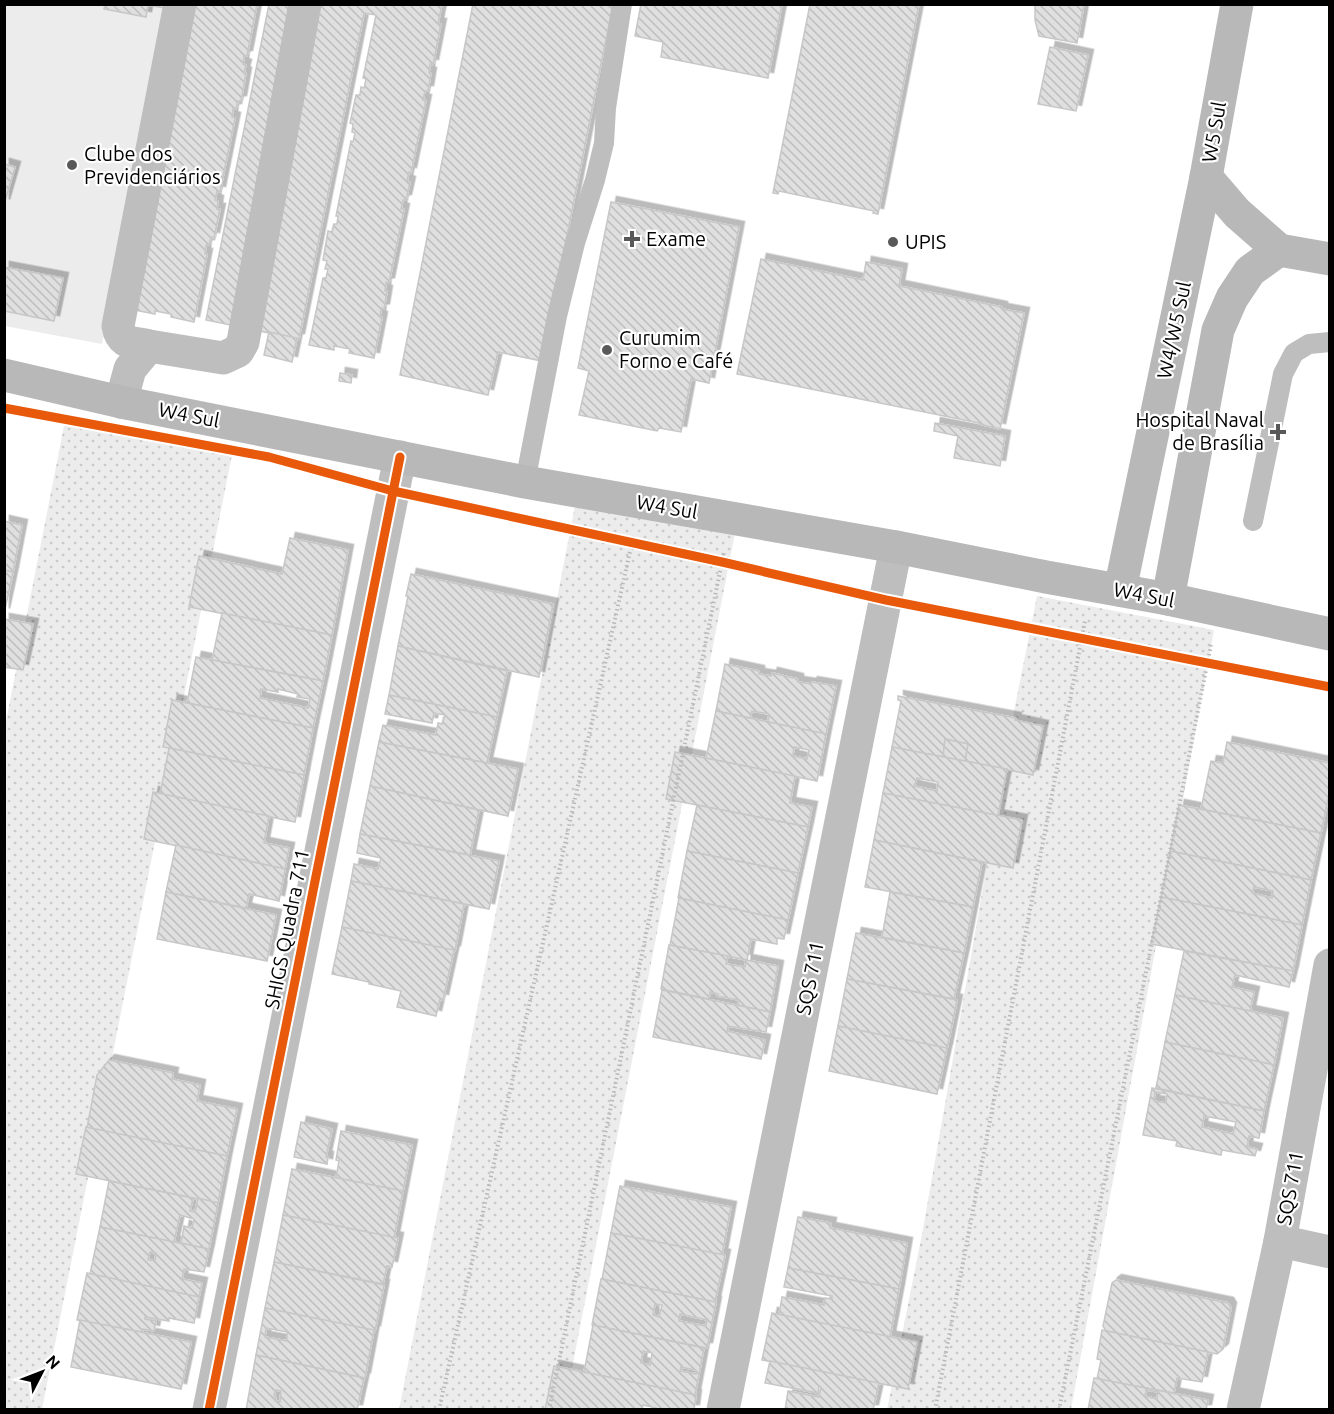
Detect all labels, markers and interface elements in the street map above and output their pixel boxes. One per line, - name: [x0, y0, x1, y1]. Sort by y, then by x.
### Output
- street label: W5 Sul: [1197, 100, 1230, 164]
- place label: Clube dos Previdenciários: [84, 142, 221, 188]
- marker: Clube dos Previdenciários: [65, 158, 79, 172]
- place label: Exame: [646, 227, 706, 250]
- marker: Exame: [623, 230, 641, 248]
- place label: UPIS: [905, 230, 946, 253]
- marker: UPIS: [886, 235, 900, 249]
- street label: W4/W5 Sul: [1152, 279, 1195, 381]
- place label: Curumim Forno e Café: [619, 326, 733, 372]
- marker: Curumim Forno e Café: [600, 343, 614, 357]
- street label: W4 Sul: [157, 397, 221, 432]
- place label: Hospital Naval de Brasília: [1135, 408, 1264, 454]
- marker: Hospital Naval de Brasília: [1269, 423, 1287, 441]
- street label: W4 Sul: [635, 490, 699, 523]
- street label: W4 Sul: [1112, 577, 1176, 612]
- street label: SHIGS Quadra 711: [260, 847, 313, 1011]
- street label: SQS 711: [791, 939, 828, 1017]
- street label: SQS 711: [1272, 1149, 1307, 1227]
- north arrow: [12, 1342, 72, 1402]
- text: N: [42, 1352, 64, 1372]

